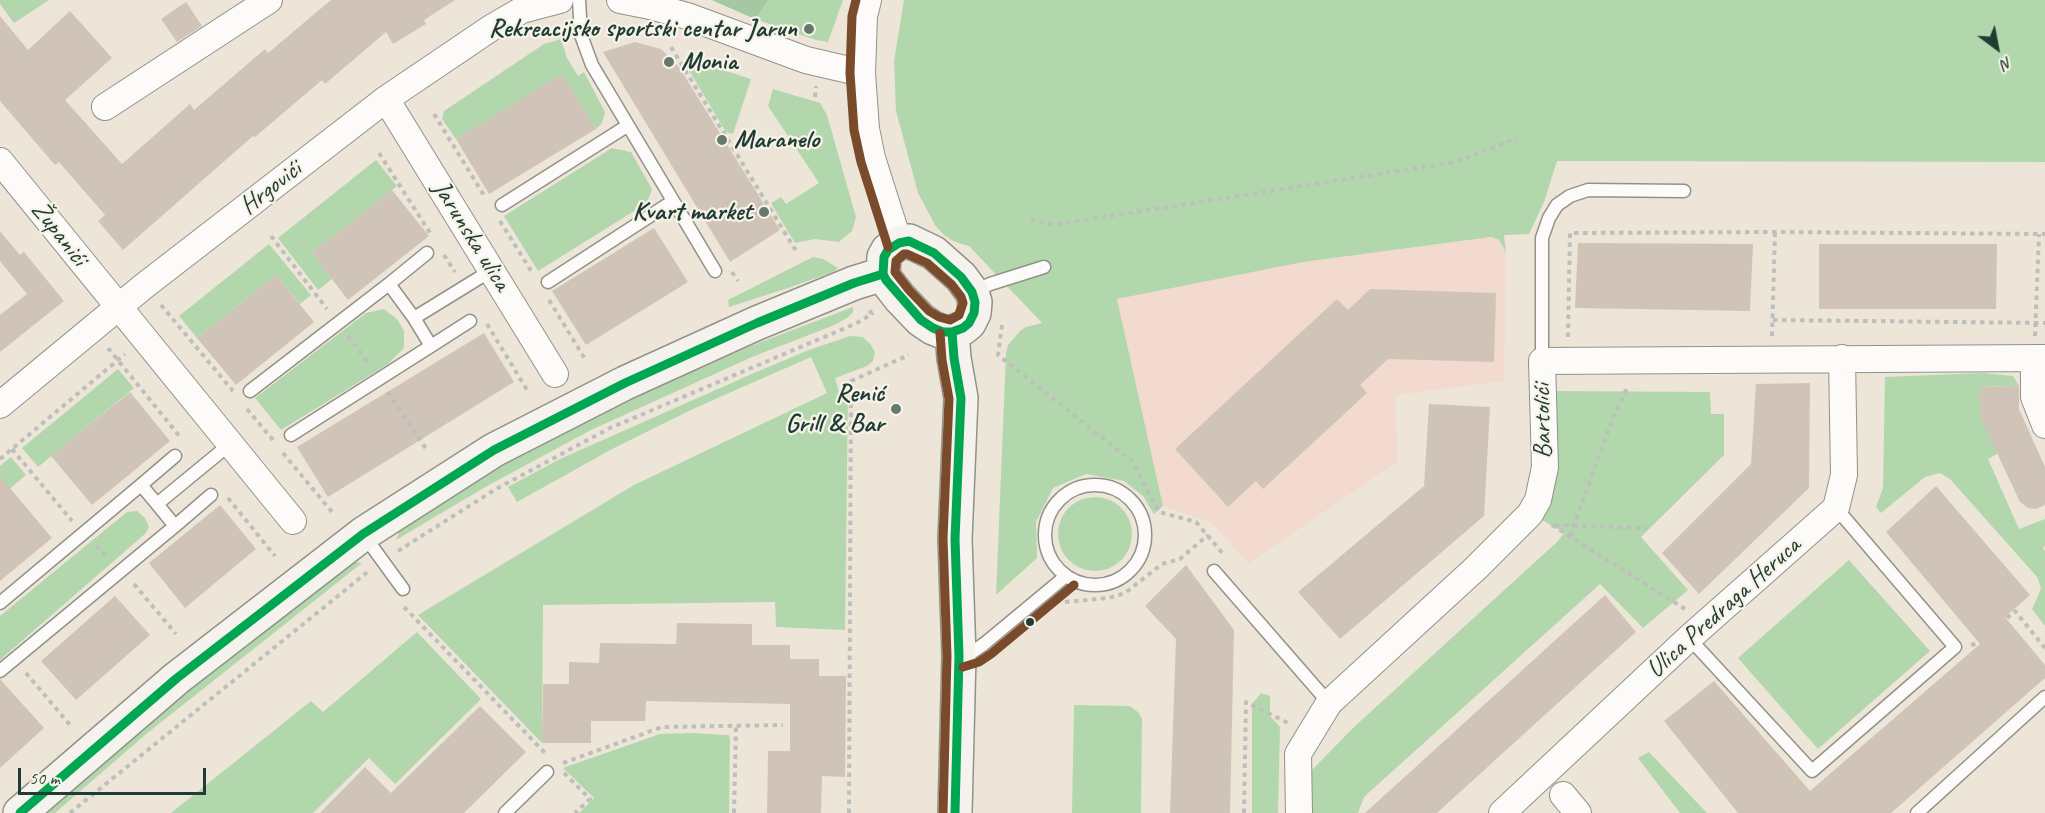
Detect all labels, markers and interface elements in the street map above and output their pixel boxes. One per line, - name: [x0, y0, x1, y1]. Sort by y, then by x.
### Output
- place label: Rekreacijsko sportski centar Jarun: [489, 13, 797, 45]
- north arrow: [1967, 18, 2027, 78]
- marker: Rekreacijsko sportski centar Jarun: [802, 22, 816, 36]
- place label: Monia: [681, 46, 737, 78]
- text: N: [1997, 52, 2016, 74]
- marker: Monia: [662, 55, 676, 69]
- place label: Maranelo: [734, 124, 819, 156]
- marker: Maranelo: [715, 133, 729, 147]
- street label: Hrgovići: [234, 154, 308, 222]
- street label: Jarunska ulica: [425, 175, 517, 297]
- street label: Županići: [24, 195, 94, 273]
- place label: Kvart market: [633, 196, 752, 228]
- marker: Kvart market: [757, 205, 771, 219]
- place label: Renić Grill & Bar: [786, 378, 884, 440]
- street label: Bartolići: [1527, 383, 1559, 459]
- marker: Renić Grill & Bar: [889, 402, 903, 416]
- street label: Ulica Predraga Heruca: [1641, 531, 1807, 685]
- unlabelled marker: [1024, 616, 1036, 628]
- scale bar: [21, 756, 208, 794]
- text: 50 m: [29, 767, 60, 789]

